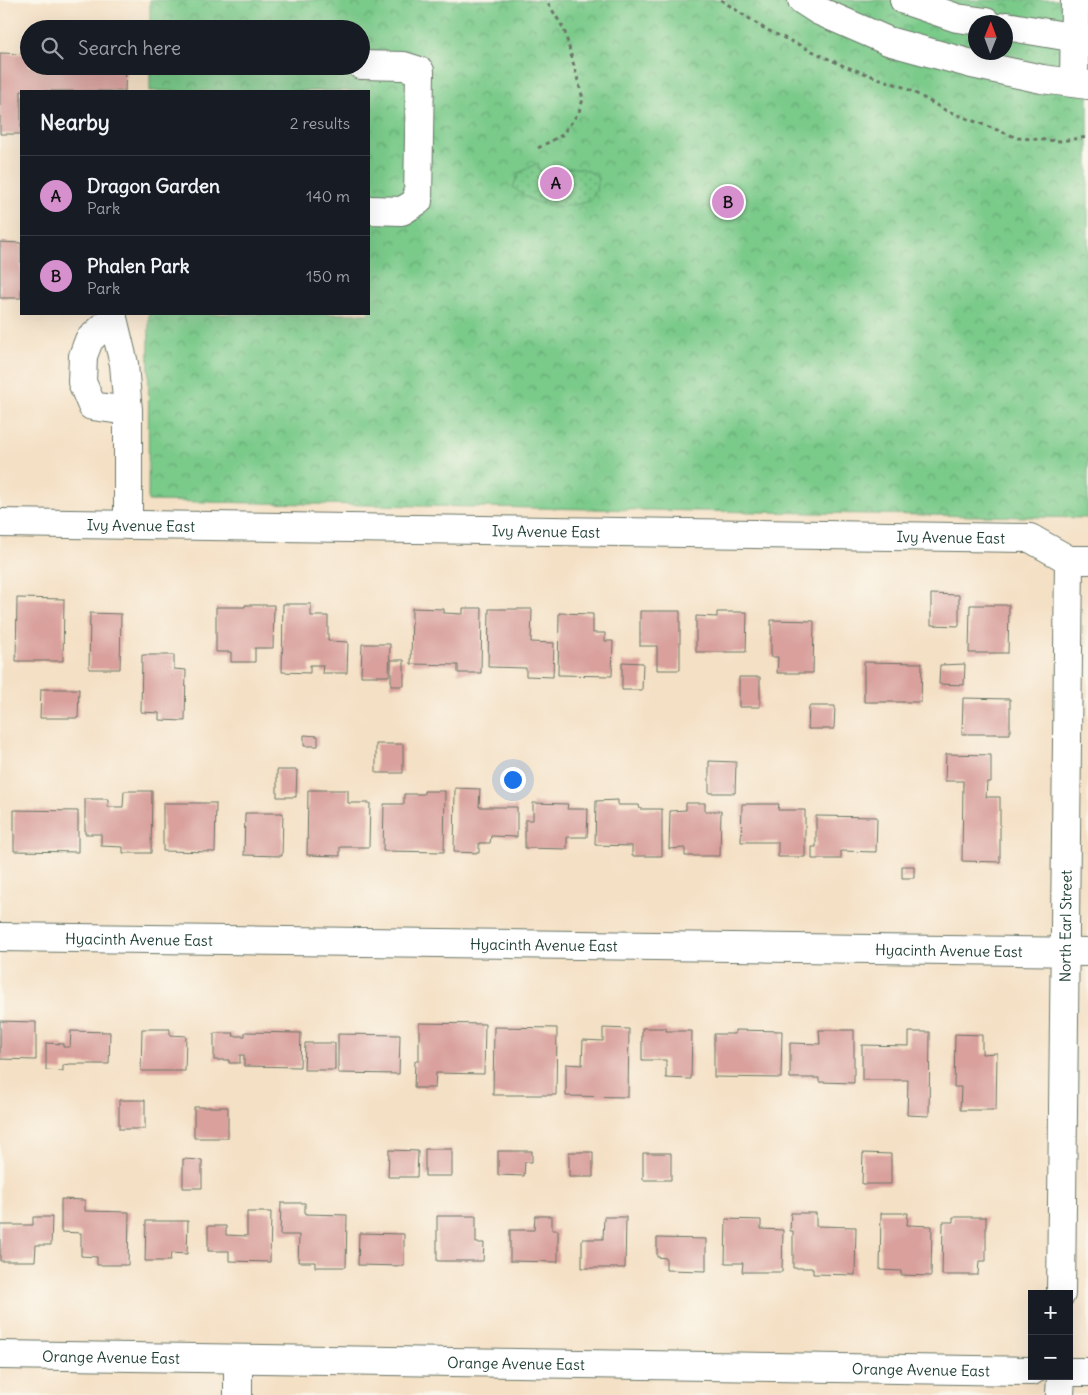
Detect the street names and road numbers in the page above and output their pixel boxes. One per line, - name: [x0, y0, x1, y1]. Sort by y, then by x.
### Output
- street label: Ivy Avenue East: [87, 515, 195, 535]
- street label: Ivy Avenue East: [492, 521, 600, 541]
- street label: Ivy Avenue East: [897, 527, 1005, 547]
- street label: North Earl Street: [1055, 870, 1075, 982]
- street label: Hyacinth Avenue East: [65, 928, 213, 949]
- street label: Hyacinth Avenue East: [470, 934, 618, 955]
- street label: Hyacinth Avenue East: [875, 940, 1023, 961]
- street label: Orange Avenue East: [42, 1346, 180, 1367]
- street label: Orange Avenue East: [447, 1352, 585, 1374]
- street label: Orange Avenue East: [852, 1359, 990, 1380]

